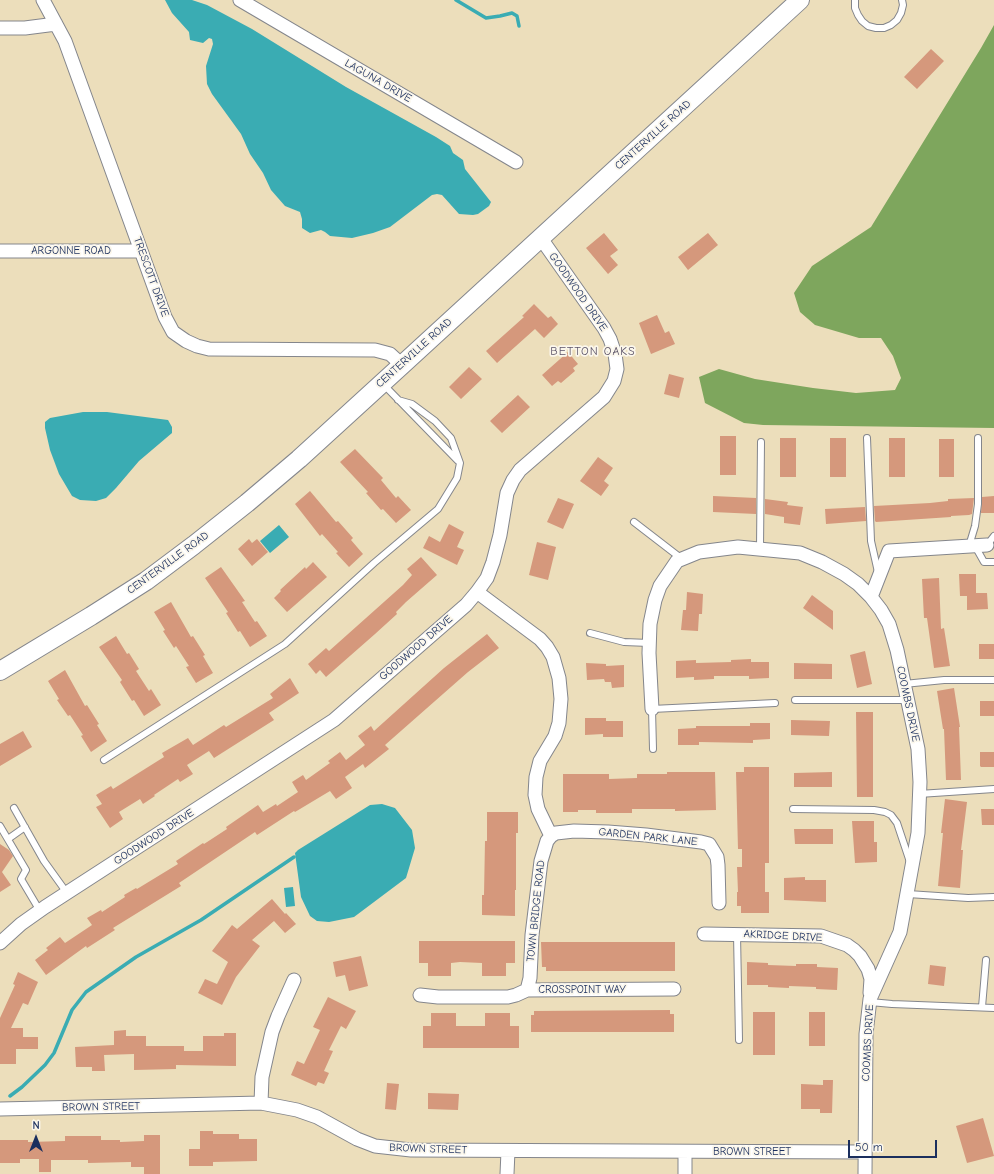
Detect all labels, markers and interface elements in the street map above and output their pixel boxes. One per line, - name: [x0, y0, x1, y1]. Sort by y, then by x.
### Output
- street label: LAGUNA DRIVE: [342, 57, 414, 105]
- street label: CENTERVILLE ROAD: [612, 97, 694, 173]
- street label: TRESCOTT DRIVE: [130, 235, 172, 319]
- street label: ARGONNE ROAD: [31, 244, 111, 258]
- street label: GOODWOOD DRIVE: [546, 250, 610, 334]
- street label: CENTERVILLE ROAD: [373, 315, 455, 391]
- district label: BETTON OAKS: [550, 345, 636, 359]
- street label: CENTERVILLE ROAD: [124, 529, 212, 597]
- street label: GOODWOOD DRIVE: [377, 613, 455, 683]
- street label: COOMBS DRIVE: [894, 665, 922, 743]
- street label: GOODWOOD DRIVE: [111, 806, 197, 868]
- street label: GARDEN PARK LANE: [598, 825, 698, 849]
- street label: TOWN BRIDGE ROAD: [524, 860, 548, 962]
- street label: AKRIDGE DRIVE: [743, 927, 823, 945]
- street label: CROSSPOINT WAY: [538, 983, 626, 997]
- street label: COOMBS DRIVE: [859, 1004, 877, 1082]
- street label: BROWN STREET: [62, 1100, 140, 1114]
- north arrow: [16, 1118, 56, 1158]
- text: N: [32, 1119, 40, 1132]
- scale bar: [850, 1132, 939, 1158]
- text: 50 m: [855, 1140, 883, 1154]
- street label: BROWN STREET: [389, 1141, 467, 1157]
- street label: BROWN STREET: [713, 1145, 791, 1159]

